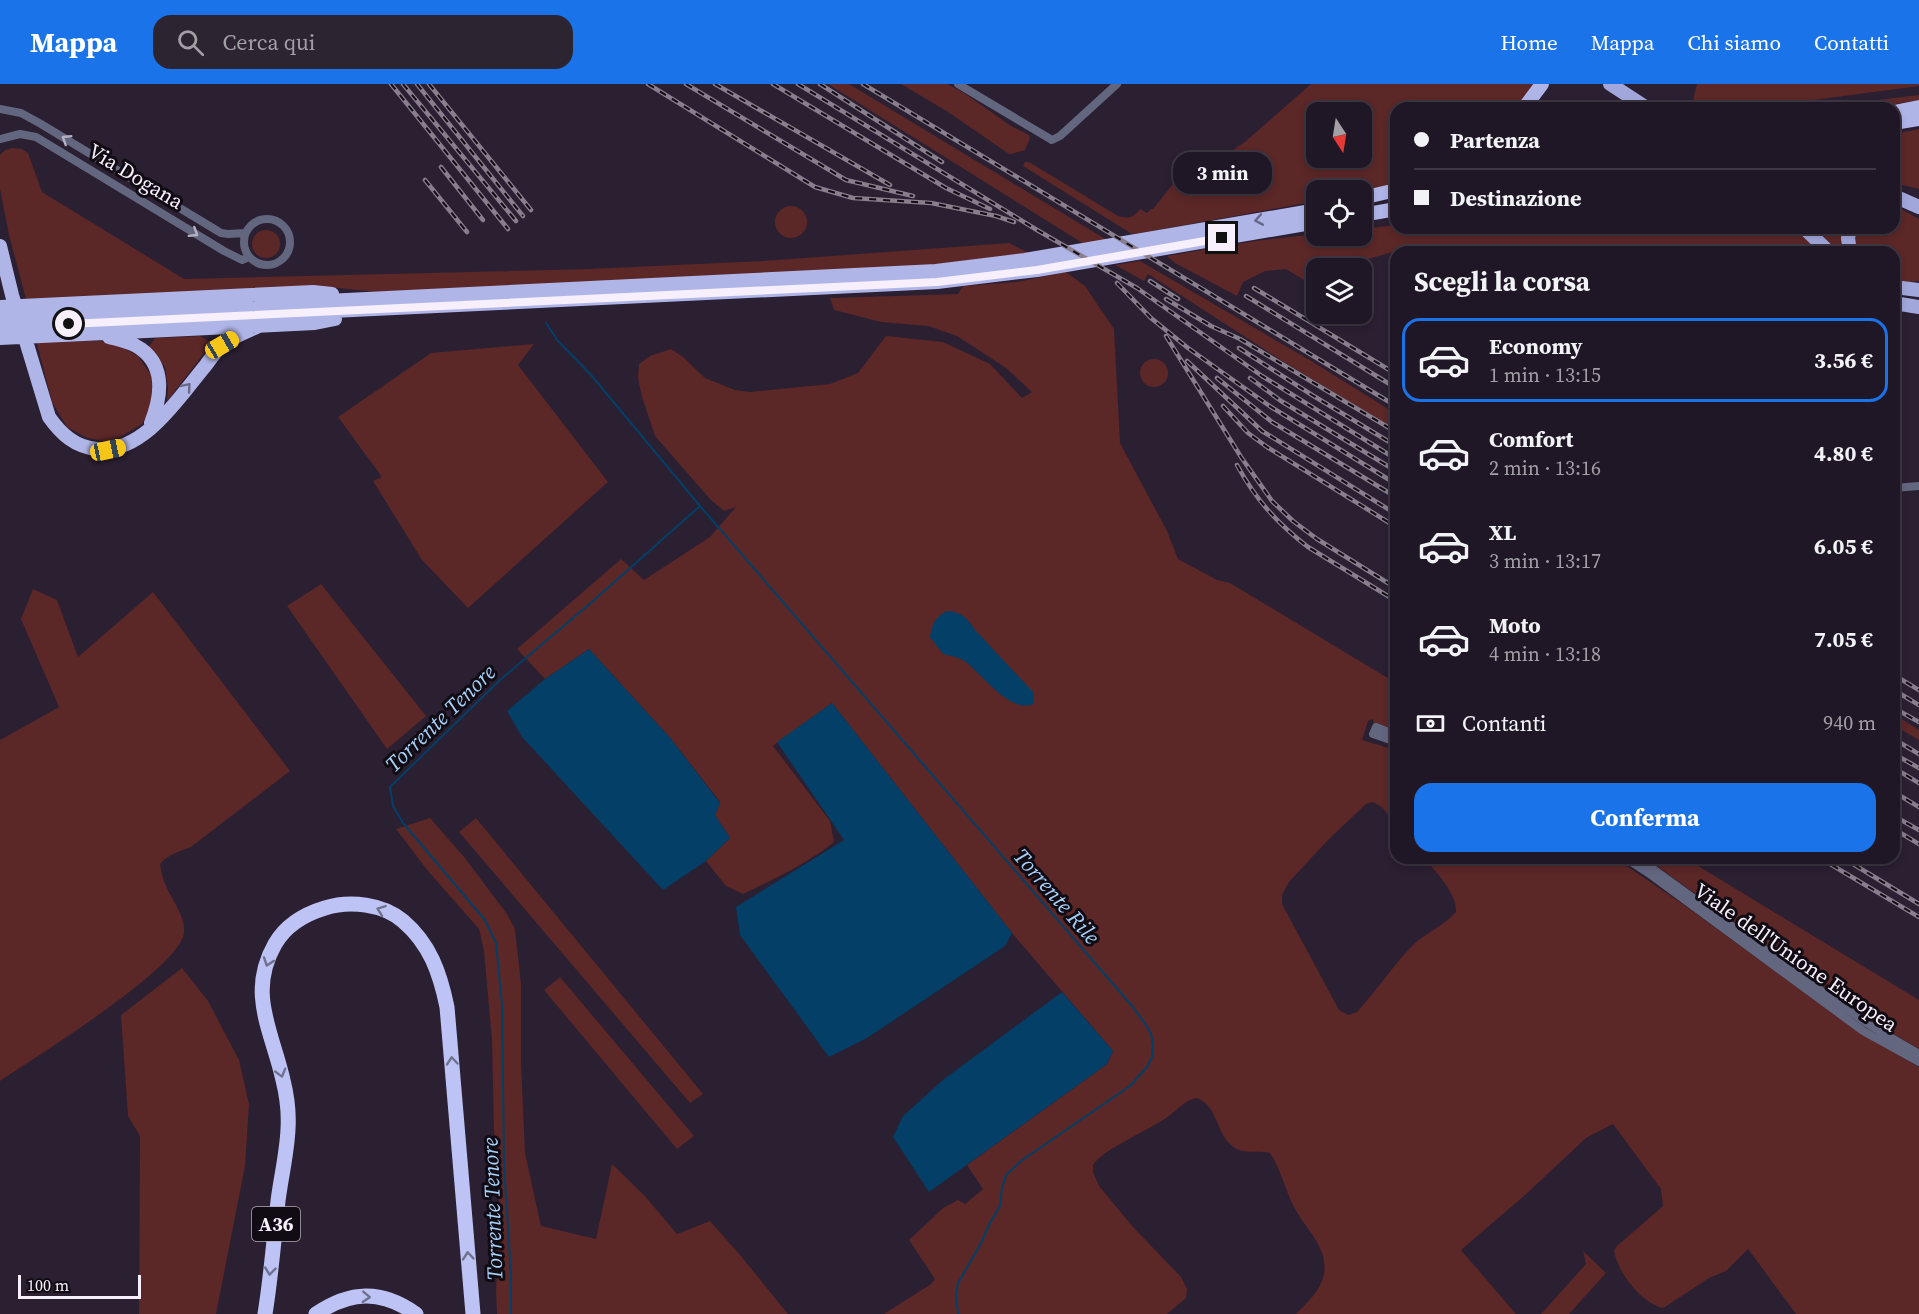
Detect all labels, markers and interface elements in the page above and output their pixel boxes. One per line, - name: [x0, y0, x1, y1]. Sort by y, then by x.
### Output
- search box: [153, 15, 573, 69]
- text: Mappa: [30, 23, 117, 61]
- icon: search: [174, 26, 207, 59]
- text: Cerca qui: [222, 27, 315, 57]
- text: Home: [1500, 28, 1558, 57]
- text: Mappa: [1591, 28, 1655, 57]
- text: Chi siamo: [1688, 28, 1781, 57]
- text: Contatti: [1814, 28, 1889, 57]
- north arrow: [1306, 102, 1372, 168]
- map controls: [1306, 102, 1372, 324]
- text: Partenza: [1450, 125, 1540, 155]
- one-way arrow: [62, 135, 72, 147]
- street label: Via Dogana: [83, 136, 189, 216]
- callout: 3 min: [1172, 151, 1272, 193]
- text: 3 min: [1197, 159, 1248, 187]
- button: locate: [1306, 180, 1372, 246]
- text: Destinazione: [1450, 183, 1582, 213]
- one-way arrow: [1255, 214, 1264, 226]
- route end: [1208, 224, 1235, 251]
- one-way arrow: [188, 225, 198, 237]
- button: layers: [1306, 258, 1372, 324]
- text: Scegli la corsa: [1414, 263, 1590, 300]
- route start: [55, 310, 82, 337]
- car: [202, 328, 242, 362]
- text: Economy: [1489, 331, 1583, 361]
- icon: car: [1417, 333, 1471, 387]
- text: 3.56 €: [1814, 345, 1873, 375]
- text: 1 min · 13:15: [1489, 361, 1601, 389]
- one-way arrow: [180, 383, 191, 394]
- text: Comfort: [1489, 424, 1573, 454]
- icon: car: [1417, 426, 1471, 480]
- car: [89, 437, 127, 463]
- text: 4.80 €: [1814, 438, 1873, 468]
- text: 2 min · 13:16: [1489, 454, 1601, 482]
- text: XL: [1489, 517, 1516, 547]
- icon: car: [1417, 519, 1471, 573]
- text: 6.05 €: [1814, 531, 1873, 561]
- text: 3 min · 13:17: [1489, 547, 1601, 575]
- text: Moto: [1489, 610, 1541, 640]
- icon: car: [1417, 612, 1471, 666]
- text: 7.05 €: [1814, 624, 1873, 654]
- text: 4 min · 13:18: [1489, 640, 1601, 668]
- water label: Torrente Tenore: [378, 658, 502, 778]
- icon: cash: [1414, 707, 1447, 740]
- text: Contanti: [1462, 708, 1546, 738]
- text: 940 m: [1823, 709, 1876, 737]
- button: Conferma: [1414, 783, 1876, 852]
- water label: Torrente Rile: [1007, 842, 1107, 950]
- street label: Viale dell'Unione Europea: [1688, 876, 1904, 1039]
- one-way arrow: [376, 904, 387, 917]
- one-way arrow: [262, 956, 275, 967]
- one-way arrow: [446, 1057, 459, 1066]
- one-way arrow: [274, 1067, 286, 1078]
- water label: Torrente Tenore: [475, 1137, 509, 1281]
- road number: A36: [252, 1207, 300, 1241]
- one-way arrow: [462, 1251, 475, 1260]
- one-way arrow: [265, 1267, 277, 1276]
- scale bar: [18, 1272, 141, 1300]
- text: 100 m: [27, 1274, 69, 1296]
- one-way arrow: [361, 1290, 370, 1303]

